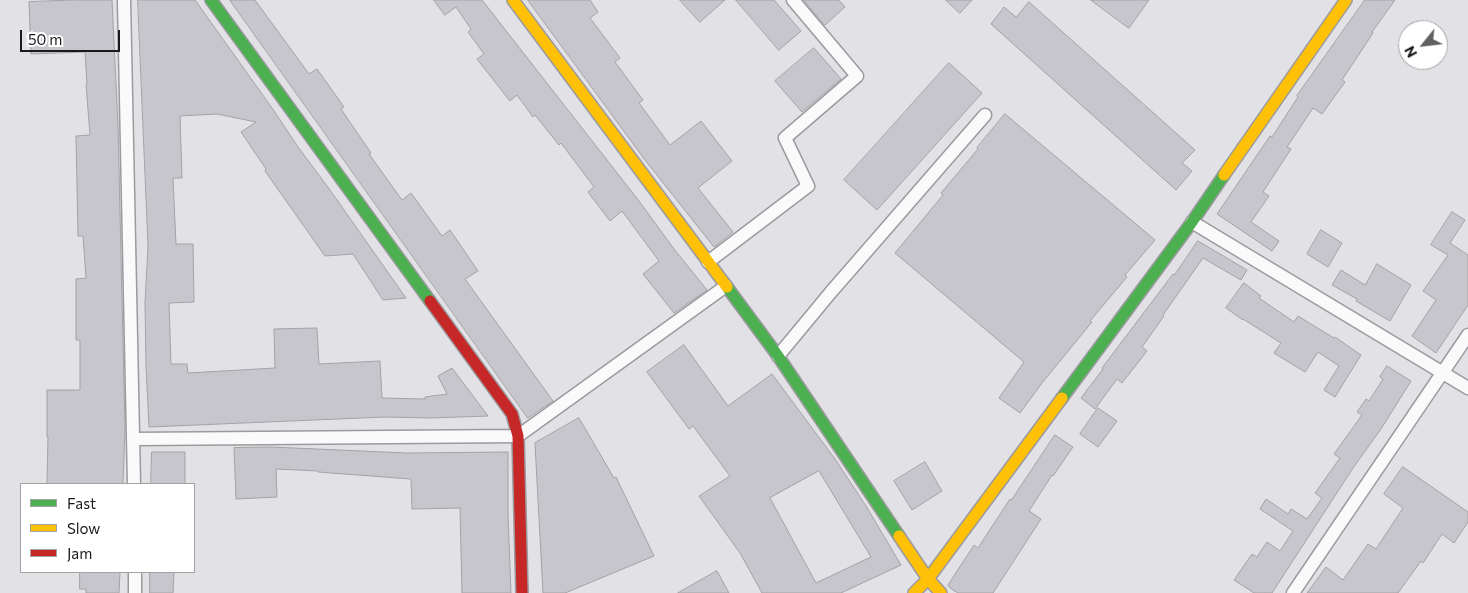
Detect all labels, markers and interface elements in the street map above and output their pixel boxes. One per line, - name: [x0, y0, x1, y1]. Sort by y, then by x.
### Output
- scale bar: [22, 20, 122, 52]
- north arrow: [1398, 20, 1448, 70]
- text: 50 m: [28, 30, 62, 48]
- text: N: [1400, 43, 1420, 61]
- legend: [20, 483, 195, 573]
- text: Fast: [67, 494, 96, 512]
- text: Slow: [67, 519, 100, 537]
- text: Jam: [67, 544, 92, 562]

